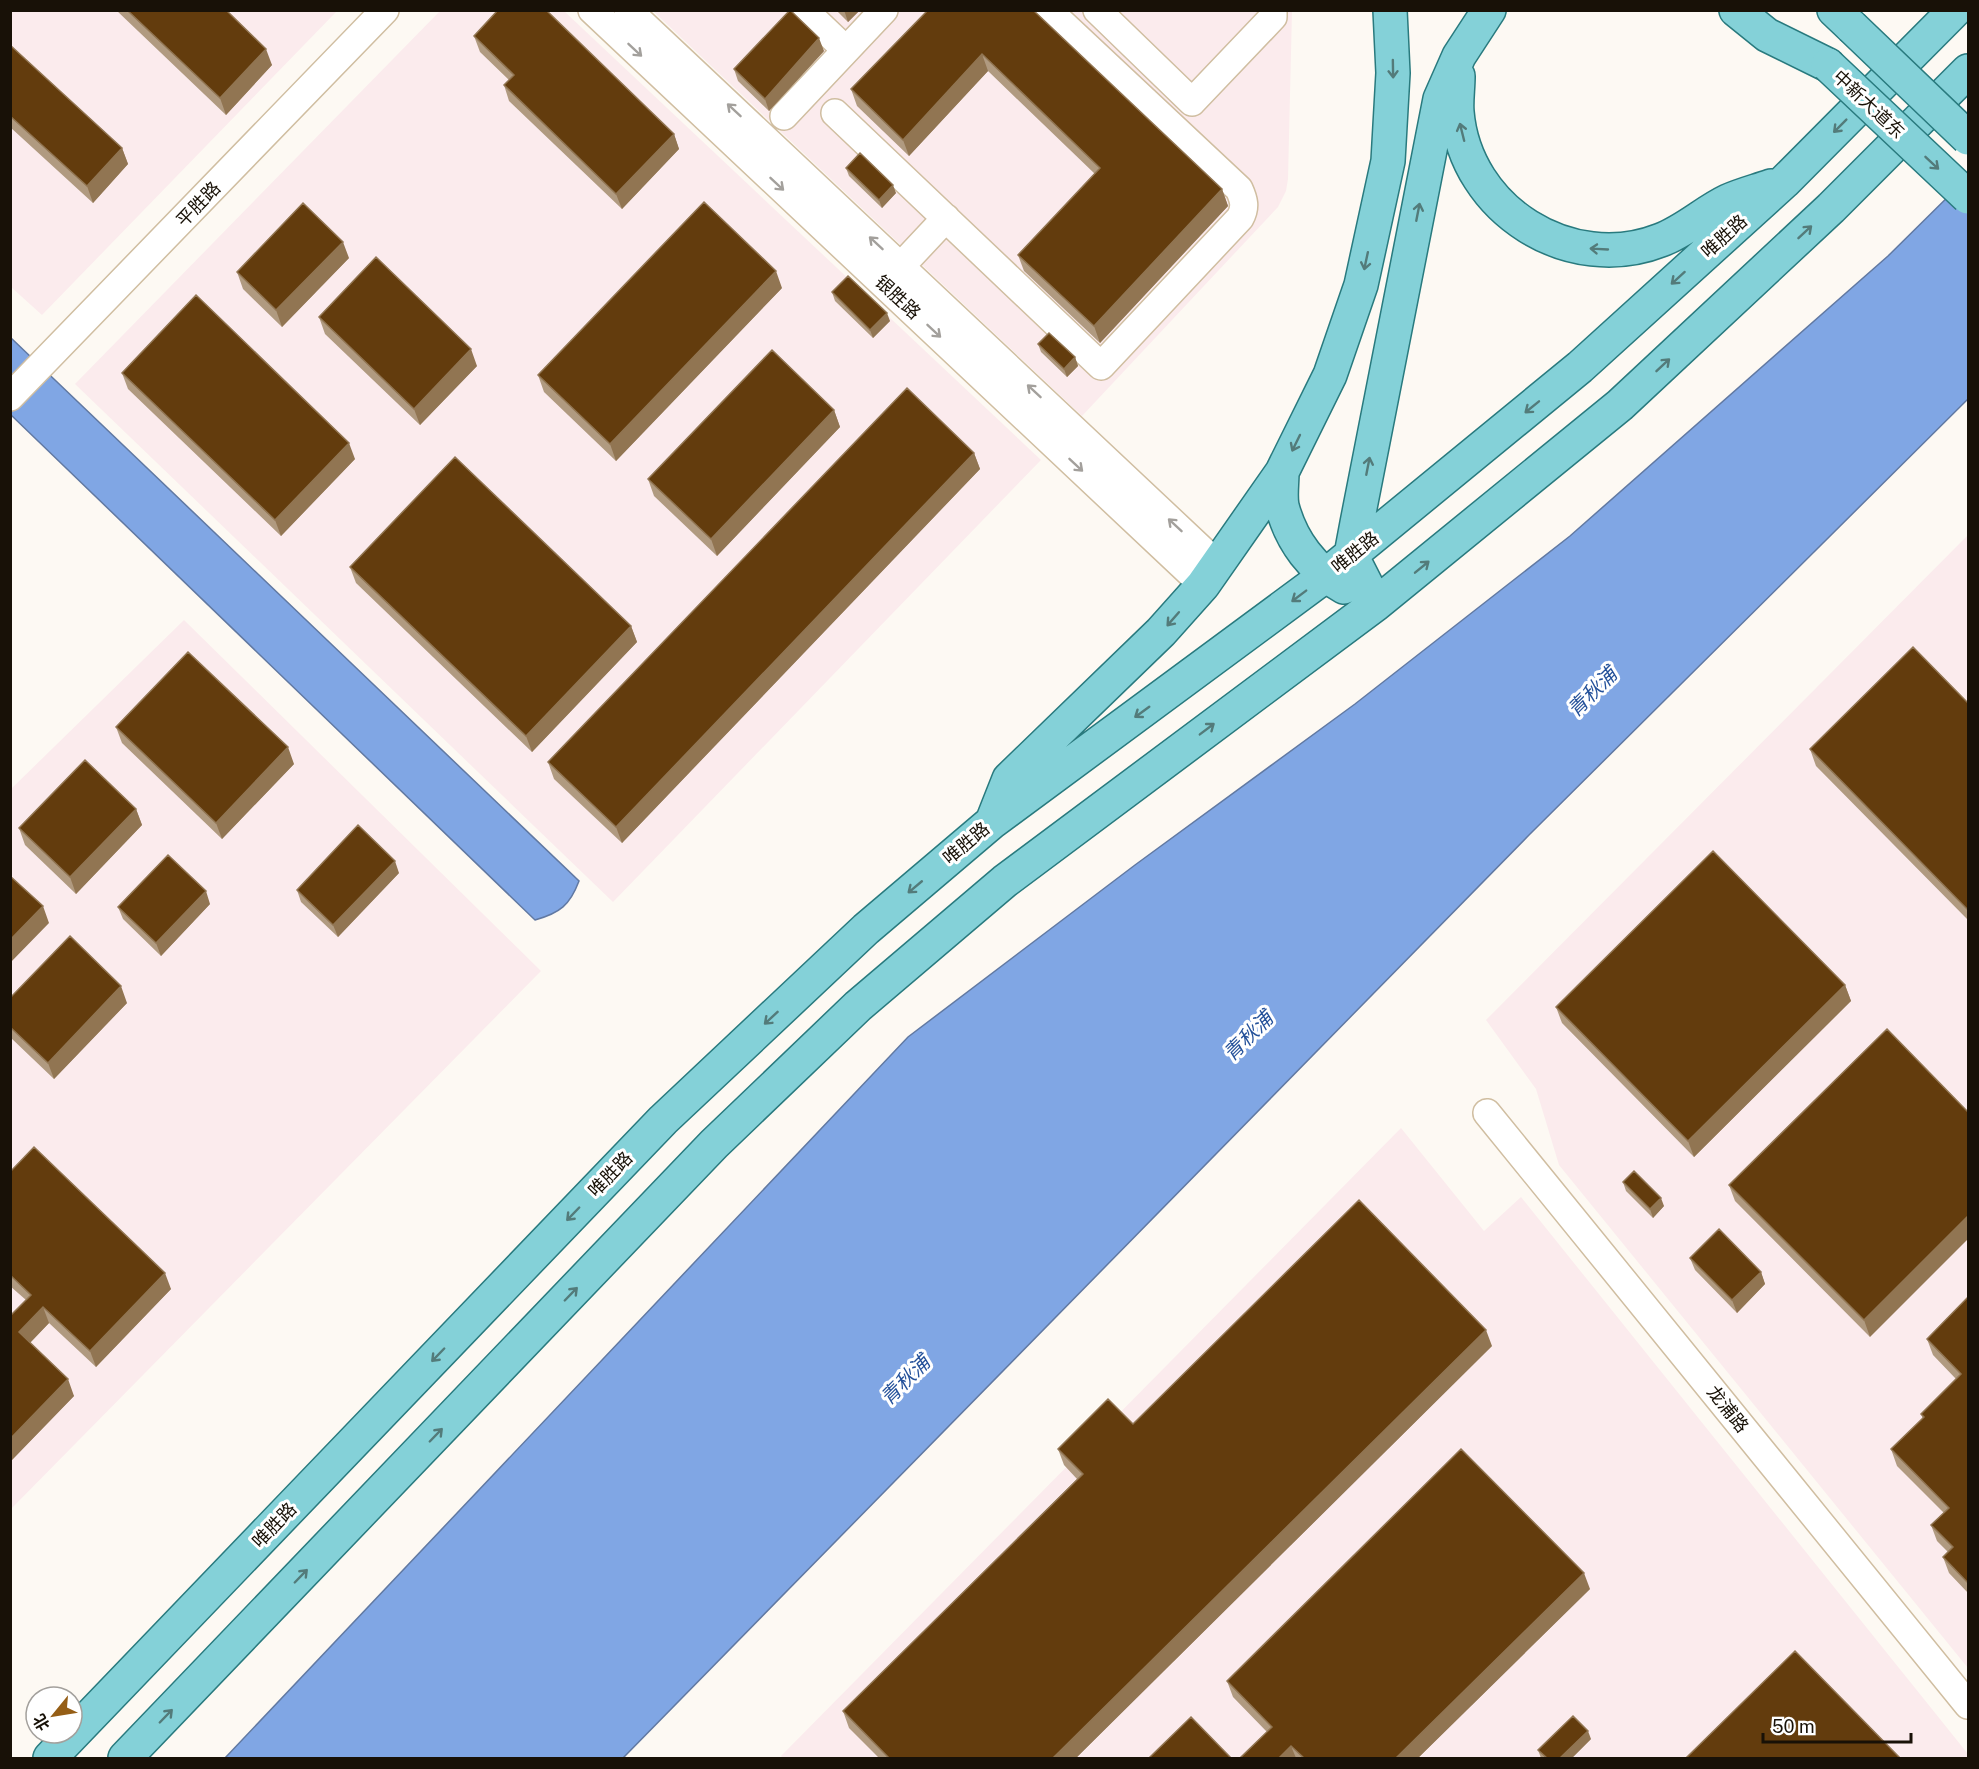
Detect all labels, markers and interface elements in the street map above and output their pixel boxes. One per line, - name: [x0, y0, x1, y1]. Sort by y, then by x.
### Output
- one-way arrow: [627, 43, 642, 58]
- one-way arrow: [1387, 58, 1398, 78]
- street label: 中新大道东: [1829, 66, 1909, 142]
- one-way arrow: [727, 103, 742, 117]
- one-way arrow: [1832, 119, 1847, 134]
- one-way arrow: [1455, 122, 1467, 141]
- one-way arrow: [1924, 155, 1939, 170]
- street label: 平胜路: [172, 177, 224, 231]
- one-way arrow: [769, 177, 784, 191]
- one-way arrow: [1413, 203, 1424, 223]
- street label: 唯胜路: [1697, 210, 1751, 262]
- one-way arrow: [1797, 225, 1812, 239]
- one-way arrow: [869, 236, 884, 250]
- one-way arrow: [1590, 243, 1610, 254]
- one-way arrow: [1360, 251, 1371, 271]
- street label: 银胜路: [871, 271, 925, 323]
- one-way arrow: [1671, 271, 1686, 285]
- one-way arrow: [927, 324, 942, 339]
- one-way arrow: [1655, 358, 1670, 372]
- one-way arrow: [1026, 384, 1041, 398]
- one-way arrow: [1524, 400, 1540, 413]
- one-way arrow: [1290, 433, 1302, 451]
- one-way arrow: [1363, 456, 1374, 476]
- one-way arrow: [1069, 458, 1084, 473]
- one-way arrow: [1168, 518, 1183, 532]
- street label: 唯胜路: [1327, 527, 1383, 577]
- one-way arrow: [1413, 560, 1429, 573]
- one-way arrow: [1292, 590, 1308, 602]
- one-way arrow: [1166, 611, 1180, 626]
- water label: 青秋浦: [1562, 660, 1624, 722]
- one-way arrow: [1135, 705, 1151, 718]
- one-way arrow: [1199, 723, 1215, 736]
- street label: 唯胜路: [939, 818, 993, 868]
- one-way arrow: [908, 880, 923, 894]
- water label: 青秋浦: [1218, 1004, 1280, 1066]
- one-way arrow: [764, 1011, 779, 1025]
- street label: 唯胜路: [584, 1147, 636, 1201]
- one-way arrow: [566, 1206, 580, 1221]
- one-way arrow: [563, 1287, 578, 1302]
- one-way arrow: [430, 1347, 445, 1362]
- water label: 青秋浦: [875, 1348, 937, 1410]
- street label: 龙浦路: [1703, 1381, 1753, 1437]
- one-way arrow: [428, 1427, 443, 1442]
- street label: 唯胜路: [248, 1498, 300, 1552]
- one-way arrow: [293, 1568, 308, 1583]
- north arrow: [24, 1685, 84, 1745]
- scale bar: [1763, 1706, 1912, 1744]
- one-way arrow: [158, 1709, 173, 1724]
- text: 北: [29, 1711, 54, 1734]
- text: 50 m: [1772, 1716, 1815, 1737]

